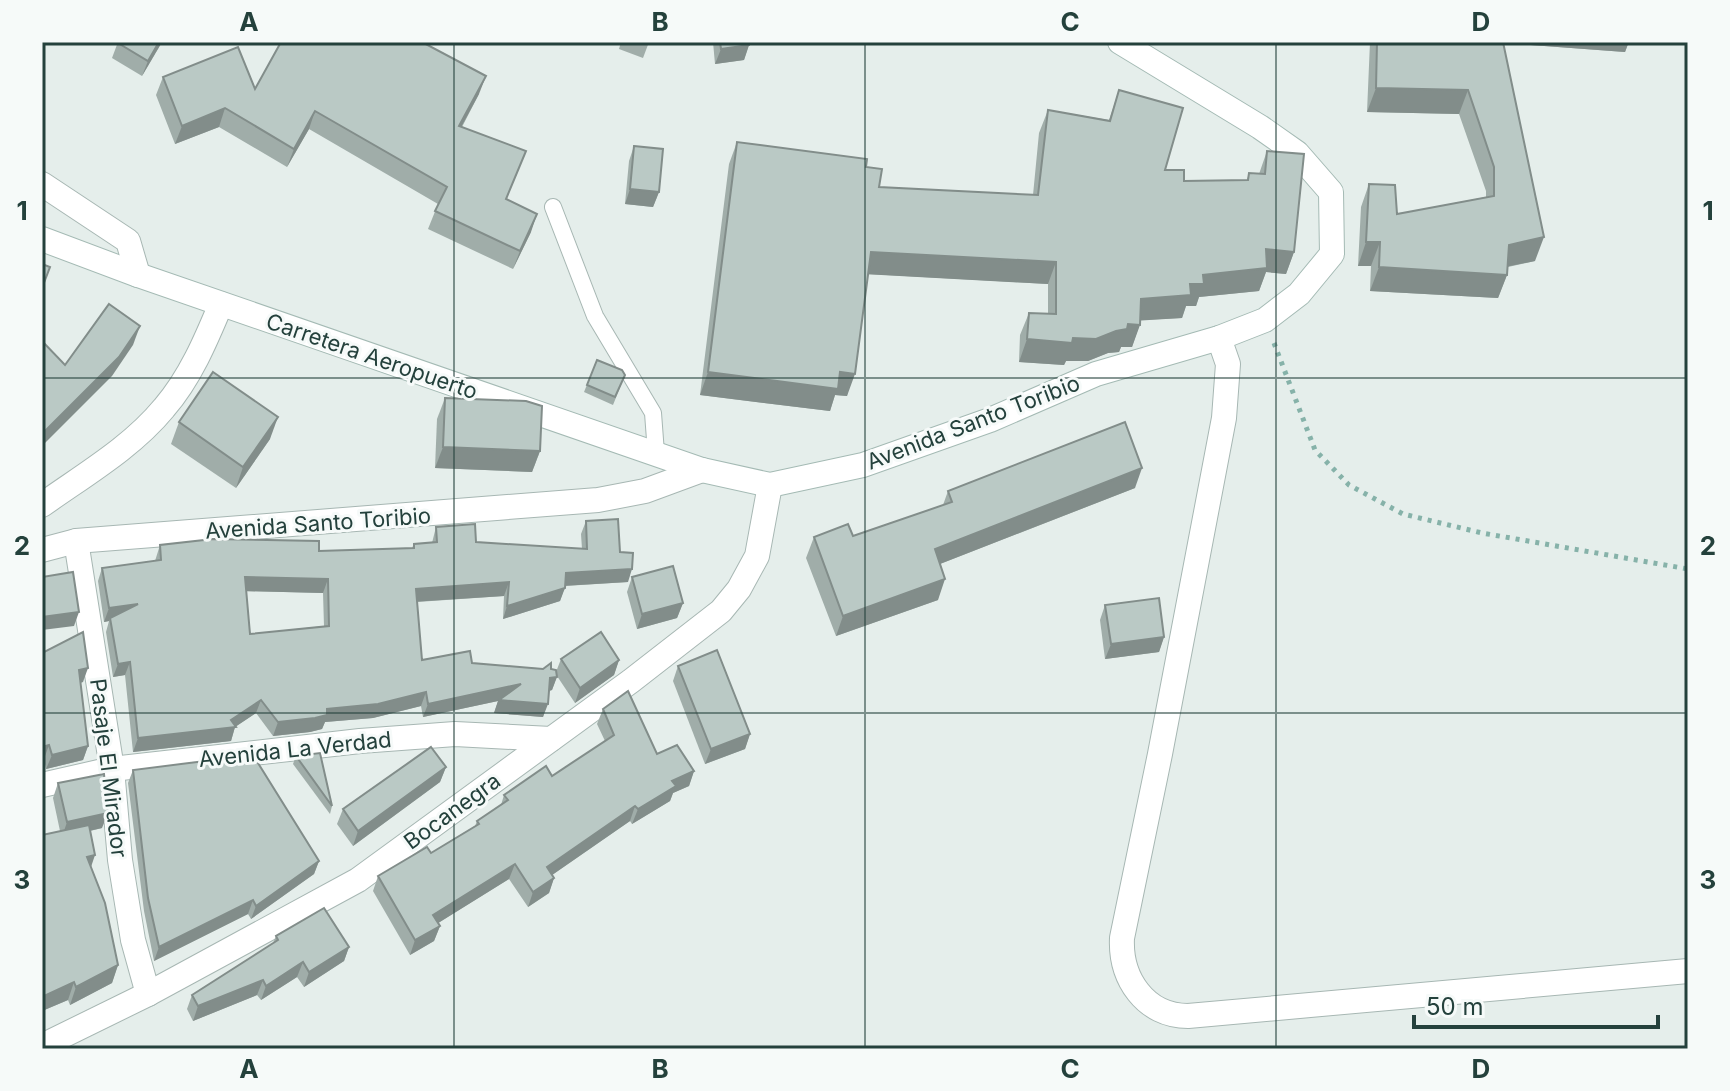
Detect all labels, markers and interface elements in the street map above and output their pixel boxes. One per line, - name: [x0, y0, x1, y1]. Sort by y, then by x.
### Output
- text: A: [239, 6, 259, 37]
- text: B: [651, 6, 669, 37]
- text: C: [1060, 6, 1080, 37]
- text: D: [1472, 6, 1490, 37]
- text: 1: [16, 195, 28, 226]
- text: 1: [1702, 195, 1714, 226]
- street label: Carretera Aeropuerto: [263, 308, 481, 404]
- street label: Avenida Santo Toribio: [863, 369, 1083, 475]
- street label: Avenida Santo Toribio: [204, 502, 432, 544]
- text: 2: [14, 530, 30, 561]
- text: 2: [1700, 530, 1716, 561]
- street label: Pasaje El Mirador: [85, 677, 133, 859]
- street label: Avenida La Verdad: [197, 726, 393, 772]
- street label: Bocanegra: [399, 767, 505, 855]
- text: 3: [14, 864, 30, 895]
- text: 3: [1700, 864, 1716, 895]
- scale bar: [1414, 979, 1658, 1029]
- text: 50 m: [1426, 992, 1484, 1021]
- text: A: [239, 1053, 259, 1084]
- text: B: [651, 1053, 669, 1084]
- text: C: [1060, 1053, 1080, 1084]
- text: D: [1472, 1053, 1490, 1084]

